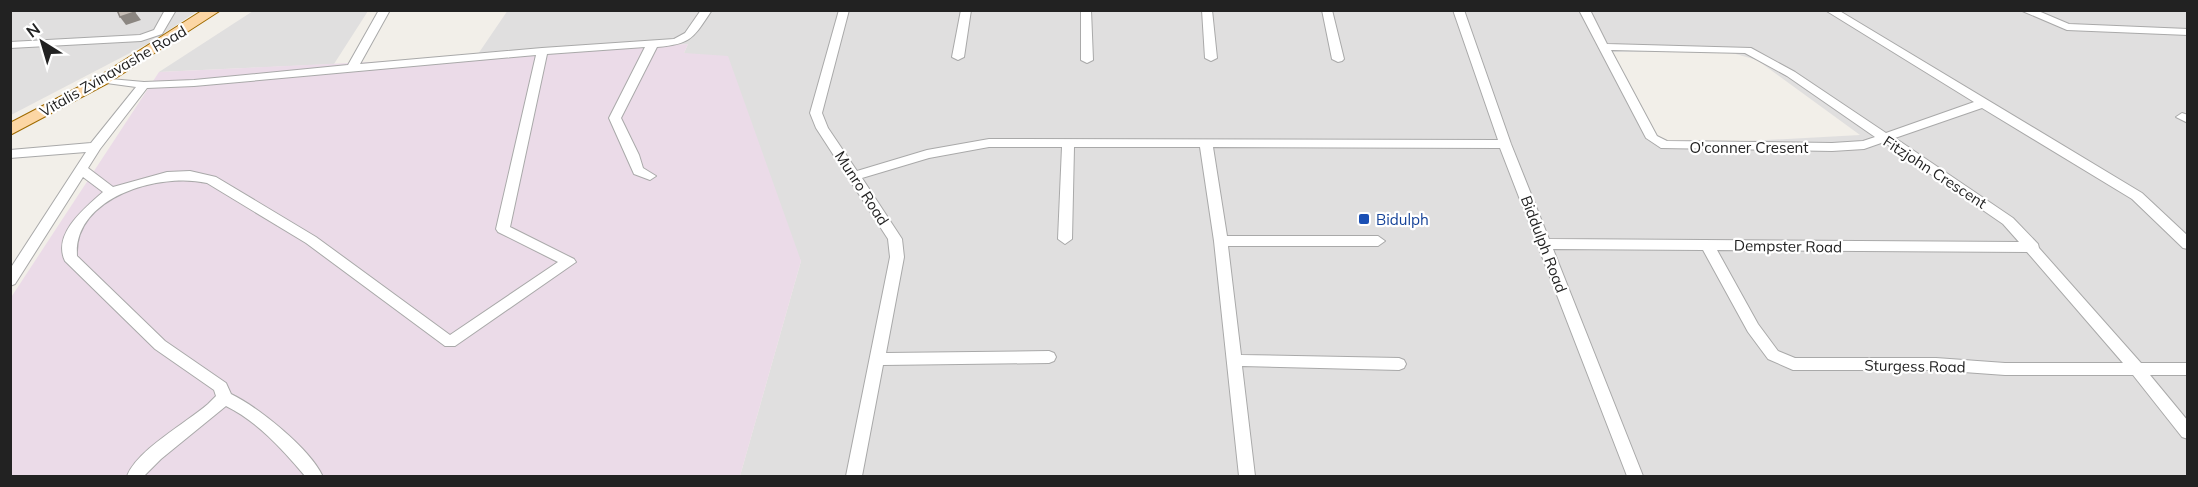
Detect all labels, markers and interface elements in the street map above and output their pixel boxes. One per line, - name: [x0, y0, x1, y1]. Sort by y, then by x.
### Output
- north arrow: [12, 12, 72, 72]
- text: N: [22, 18, 44, 42]
- street label: Vitalis Zvinavashe Road: [36, 21, 190, 121]
- street label: Fitzjohn Crescent: [1880, 132, 1990, 212]
- street label: O'conner Cresent: [1689, 138, 1809, 157]
- street label: Munro Road: [831, 147, 893, 229]
- street label: Biddulph Road: [1517, 193, 1571, 295]
- place label: Bidulph: [1376, 210, 1429, 229]
- marker: Bidulph: [1357, 212, 1371, 226]
- street label: Dempster Road: [1734, 236, 1842, 256]
- street label: Sturgess Road: [1864, 356, 1966, 376]

